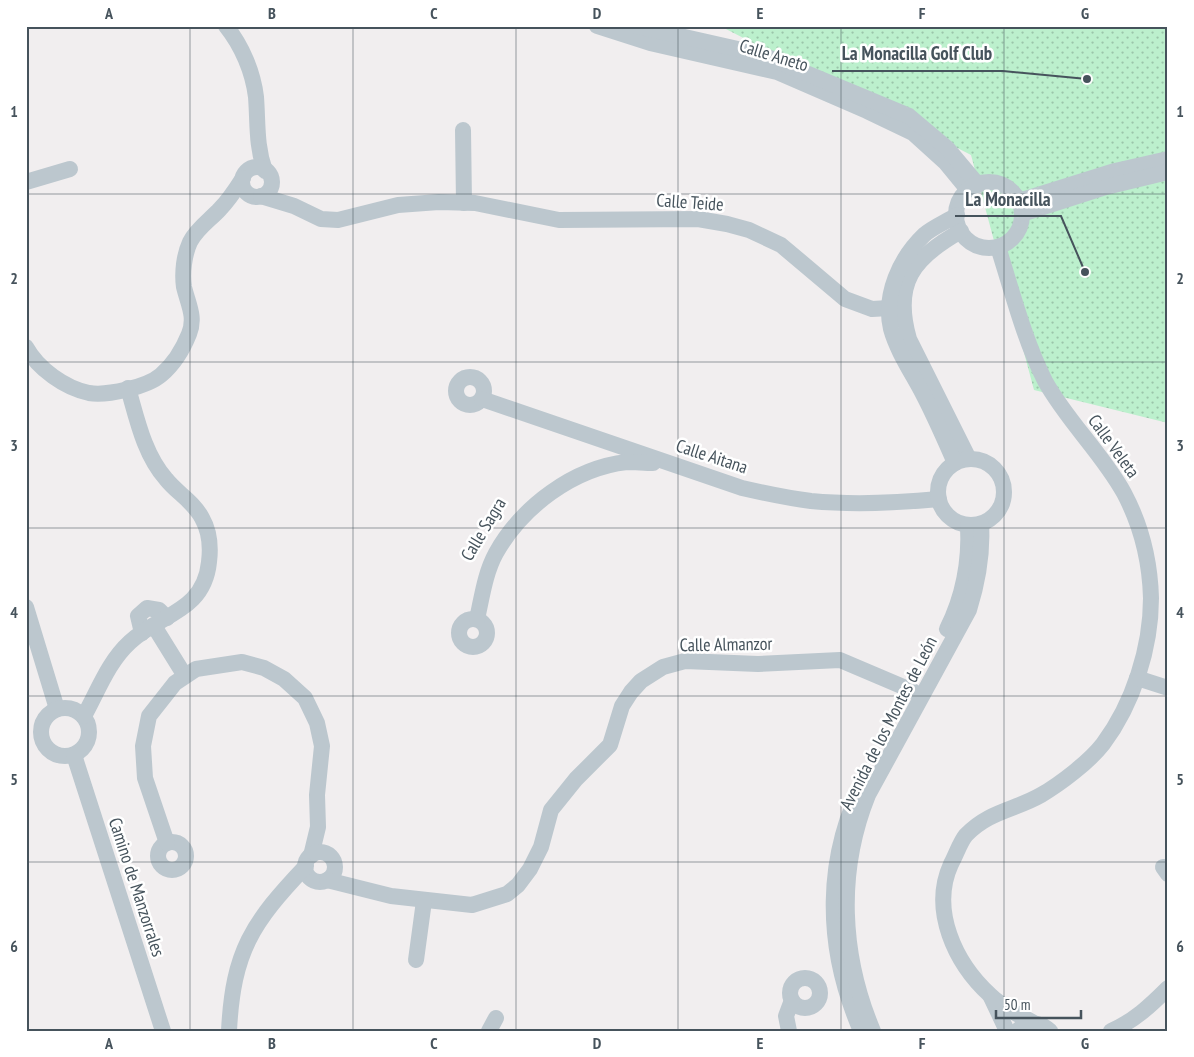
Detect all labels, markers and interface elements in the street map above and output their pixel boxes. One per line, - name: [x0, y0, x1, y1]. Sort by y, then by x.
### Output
- text: A: [104, 3, 114, 23]
- text: B: [268, 3, 276, 23]
- text: C: [430, 3, 438, 23]
- text: D: [593, 3, 602, 23]
- text: E: [757, 3, 764, 23]
- text: F: [919, 3, 926, 23]
- text: G: [1081, 3, 1089, 23]
- street label: Calle Aneto: [737, 34, 811, 76]
- callout: La Monacilla Golf Club: [832, 37, 1003, 71]
- text: La Monacilla Golf Club: [842, 41, 992, 65]
- text: 1: [10, 101, 18, 121]
- text: 1: [1176, 101, 1184, 121]
- callout: La Monacilla: [955, 182, 1061, 216]
- text: La Monacilla: [965, 187, 1051, 211]
- street label: Calle Teide: [656, 188, 724, 216]
- text: 2: [10, 268, 18, 288]
- text: 2: [1176, 268, 1184, 288]
- street label: Calle Veleta: [1083, 410, 1145, 482]
- street label: Calle Aitana: [673, 434, 751, 478]
- text: 3: [10, 435, 18, 455]
- text: 3: [1176, 435, 1184, 455]
- street label: Calle Sagra: [455, 493, 511, 565]
- text: 4: [10, 602, 18, 622]
- text: 4: [1176, 602, 1184, 622]
- street label: Calle Almanzor: [679, 632, 773, 656]
- street label: Avenida de los Montes de León: [834, 632, 942, 814]
- text: 5: [10, 769, 18, 789]
- text: 5: [1176, 769, 1184, 789]
- street label: Camino de Manzorrales: [104, 815, 170, 959]
- text: 6: [10, 936, 18, 956]
- text: 6: [1176, 936, 1184, 956]
- scale bar: [996, 987, 1082, 1019]
- text: 50 m: [1004, 995, 1030, 1014]
- text: A: [104, 1033, 114, 1053]
- text: B: [268, 1033, 276, 1053]
- text: C: [430, 1033, 438, 1053]
- text: D: [593, 1033, 602, 1053]
- text: E: [757, 1033, 764, 1053]
- text: F: [919, 1033, 926, 1053]
- text: G: [1081, 1033, 1089, 1053]

